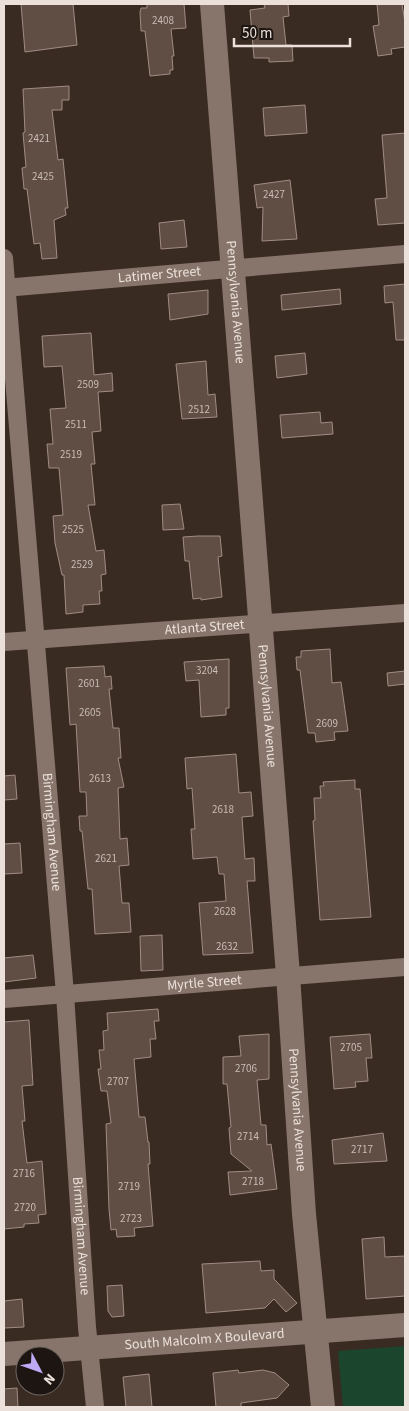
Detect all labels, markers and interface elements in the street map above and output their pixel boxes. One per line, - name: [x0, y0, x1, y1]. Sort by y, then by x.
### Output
- house number: 2408: [152, 13, 174, 28]
- scale bar: [234, 15, 350, 47]
- text: 50 m: [242, 23, 272, 44]
- house number: 2421: [28, 131, 50, 146]
- house number: 2425: [32, 169, 54, 184]
- house number: 2427: [263, 187, 285, 202]
- street label: Pennsylvania Avenue: [221, 240, 250, 364]
- street label: Latimer Street: [117, 261, 202, 288]
- house number: 2509: [77, 377, 99, 392]
- house number: 2512: [188, 402, 210, 417]
- house number: 2511: [65, 417, 87, 432]
- house number: 2519: [60, 447, 82, 462]
- house number: 2525: [62, 522, 84, 537]
- house number: 2529: [71, 557, 93, 572]
- street label: Atlanta Street: [164, 615, 245, 640]
- street label: Pennsylvania Avenue: [252, 644, 282, 768]
- house number: 3204: [196, 663, 218, 678]
- house number: 2601: [78, 676, 100, 691]
- house number: 2605: [79, 705, 101, 720]
- house number: 2609: [316, 716, 338, 731]
- house number: 2613: [89, 771, 111, 786]
- street label: Birmingham Avenue: [37, 772, 66, 892]
- house number: 2618: [212, 802, 234, 817]
- house number: 2621: [95, 851, 117, 866]
- house number: 2628: [214, 904, 236, 919]
- house number: 2632: [216, 939, 238, 954]
- street label: Myrtle Street: [166, 970, 243, 996]
- house number: 2705: [340, 1040, 362, 1055]
- street label: Pennsylvania Avenue: [283, 1047, 311, 1172]
- house number: 2706: [235, 1061, 257, 1076]
- house number: 2707: [107, 1074, 129, 1089]
- house number: 2714: [237, 1129, 259, 1144]
- house number: 2717: [351, 1142, 373, 1157]
- house number: 2716: [13, 1166, 35, 1181]
- house number: 2718: [242, 1174, 264, 1189]
- street label: Birmingham Avenue: [67, 1176, 95, 1296]
- house number: 2719: [118, 1179, 140, 1194]
- house number: 2720: [14, 1200, 36, 1215]
- house number: 2723: [120, 1211, 142, 1226]
- street label: South Malcolm X Boulevard: [124, 1324, 285, 1355]
- north arrow: [15, 1346, 65, 1396]
- text: N: [38, 1369, 60, 1389]

